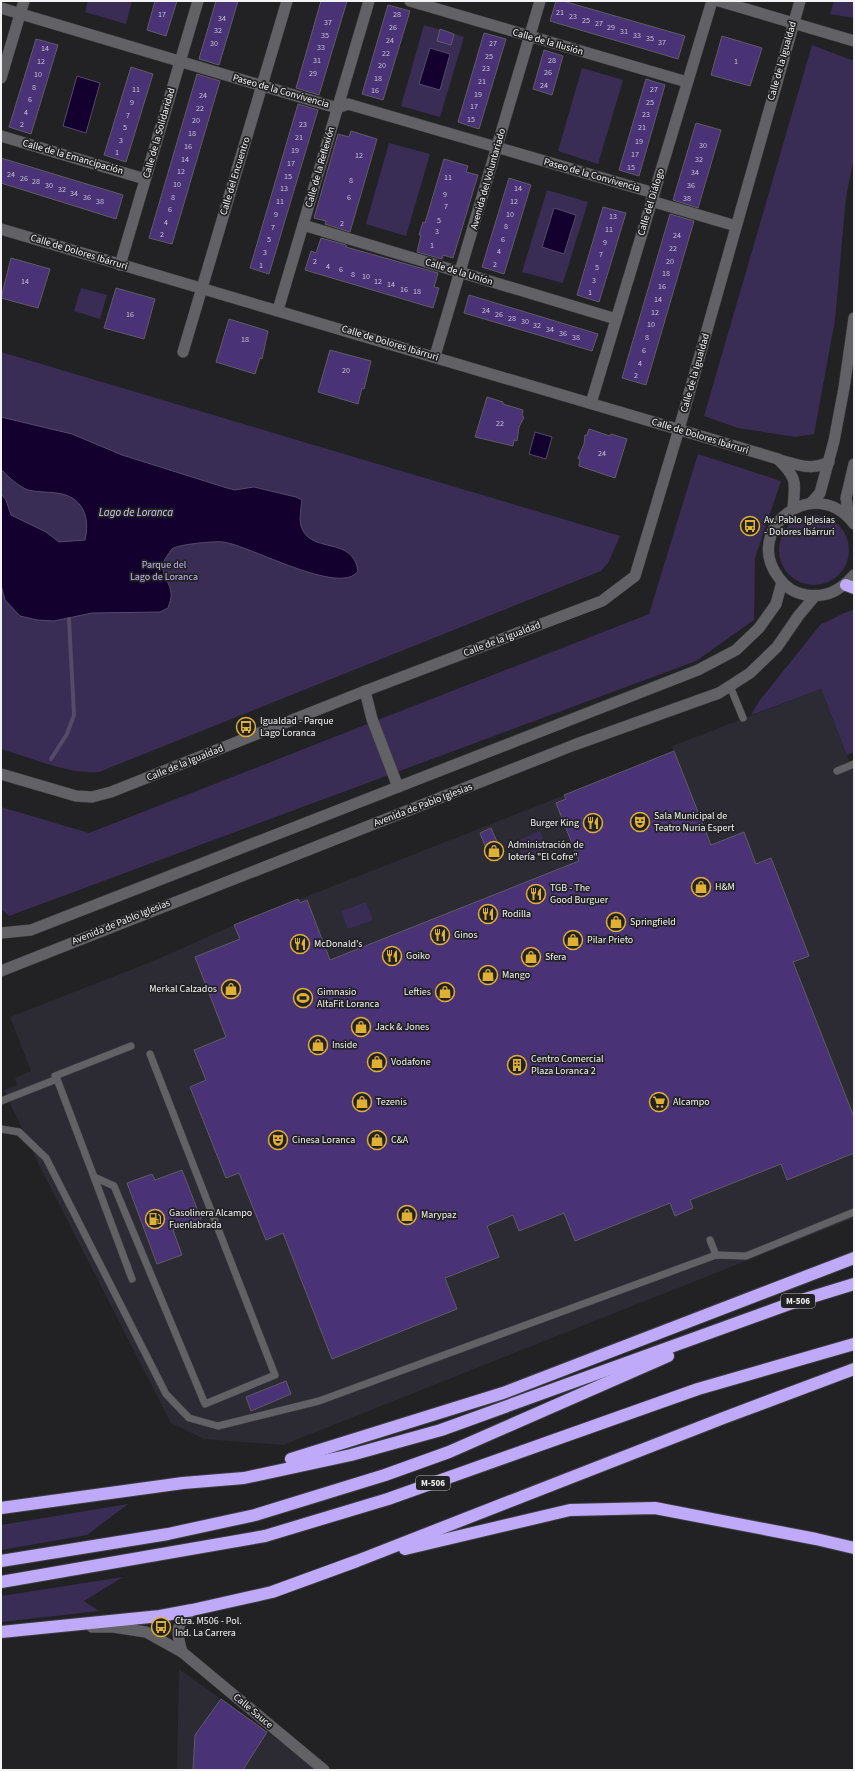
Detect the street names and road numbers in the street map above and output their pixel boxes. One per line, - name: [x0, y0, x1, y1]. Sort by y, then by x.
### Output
- street label: Calle de la Igualdad: [764, 20, 800, 102]
- street label: Calle de la Ilusión: [511, 25, 585, 59]
- street label: Paseo de la Convivencia: [231, 71, 331, 111]
- street label: Calle de la Solidaridad: [139, 86, 179, 180]
- street label: Calle de la Reflexión: [302, 125, 338, 209]
- street label: Avenida del Voluntariado: [467, 127, 509, 231]
- street label: Calle del Encuentro: [216, 135, 254, 217]
- street label: Calle de la Emancipación: [21, 136, 125, 178]
- street label: Paseo de la Convivencia: [542, 155, 642, 195]
- street label: Calle del Diálogo: [634, 167, 668, 237]
- street label: Calle de Dolores Ibárruri: [29, 231, 129, 273]
- street label: Calle de la Unión: [423, 255, 495, 289]
- street label: Calle de Dolores Ibárruri: [340, 322, 440, 364]
- street label: Calle de la Igualdad: [677, 332, 713, 414]
- street label: Calle de Dolores Ibárruri: [650, 415, 750, 457]
- street label: Calle de la Igualdad: [461, 618, 543, 660]
- street label: Calle de la Igualdad: [144, 741, 226, 785]
- street label: Avenida de Pablo Iglesias: [372, 780, 474, 830]
- street label: Avenida de Pablo Iglesias: [70, 896, 172, 948]
- road number: M-506: [781, 1294, 815, 1308]
- road number: M-506: [416, 1476, 450, 1490]
- street label: Calle Sauce: [230, 1690, 276, 1732]

